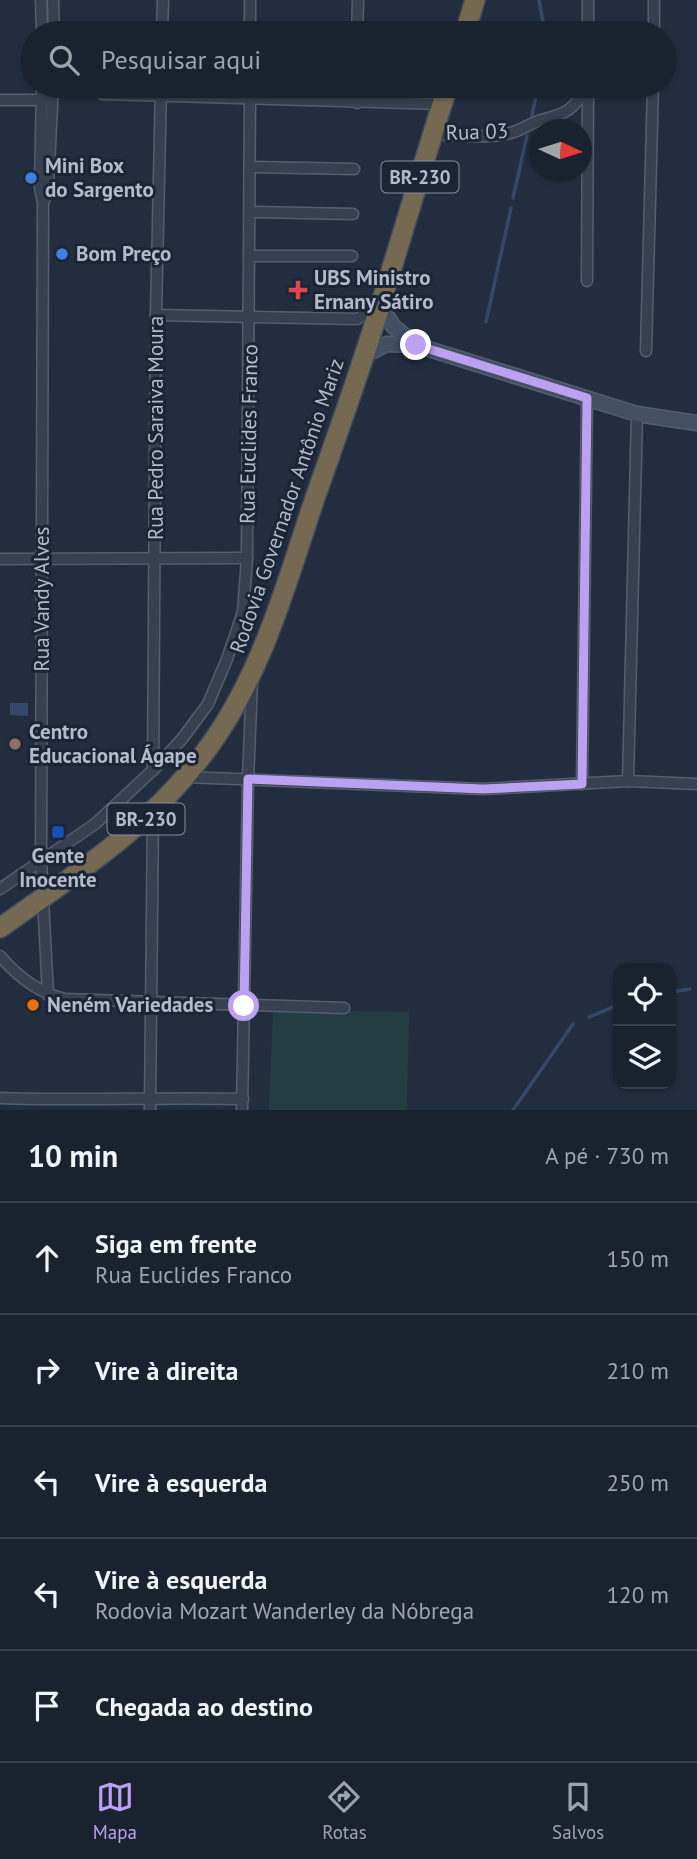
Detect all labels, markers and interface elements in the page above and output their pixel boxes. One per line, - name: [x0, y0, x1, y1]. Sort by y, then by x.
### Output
- search box: [21, 21, 676, 98]
- icon: search: [45, 41, 83, 79]
- text: Pesquisar aqui: [101, 43, 261, 76]
- street label: Rua 03: [445, 117, 509, 146]
- north arrow: [529, 119, 592, 182]
- place label: Mini Box do Sargento: [45, 152, 154, 203]
- road number: BR-230: [382, 162, 458, 192]
- marker: Mini Box do Sargento: [23, 170, 39, 186]
- place label: Bom Preço: [76, 240, 171, 267]
- marker: Bom Preço: [54, 246, 70, 262]
- place label: UBS Ministro Ernany Sátiro: [314, 264, 433, 315]
- marker: UBS Ministro Ernany Sátiro: [288, 280, 308, 300]
- street label: Rua Pedro Saraiva Moura: [142, 316, 169, 540]
- route end: [400, 329, 431, 360]
- street label: Rua Euclides Franco: [233, 344, 264, 524]
- street label: Rodovia Governador Antônio Mariz: [223, 355, 350, 657]
- street label: Rua Vandy Alves: [28, 527, 55, 671]
- place label: Centro Educacional Ágape: [29, 718, 197, 769]
- marker: Centro Educacional Ágape: [7, 736, 23, 752]
- road number: BR-230: [108, 804, 184, 834]
- marker: Gente Inocente: [50, 824, 66, 840]
- place label: Gente Inocente: [19, 842, 97, 893]
- map controls: [613, 963, 676, 1089]
- button: locate: [613, 963, 676, 1026]
- route start: [228, 990, 259, 1021]
- place label: Neném Variedades: [47, 991, 213, 1018]
- marker: Neném Variedades: [25, 997, 41, 1013]
- button: layers: [613, 1026, 676, 1089]
- text: 10 min: [28, 1136, 118, 1175]
- text: A pé · 730 m: [545, 1141, 669, 1170]
- text: Siga em frente: [95, 1227, 257, 1260]
- icon: ahead: [28, 1239, 66, 1277]
- text: 150 m: [607, 1244, 669, 1273]
- text: Rua Euclides Franco: [95, 1260, 292, 1289]
- icon: right: [28, 1351, 66, 1389]
- text: Vire à direita: [95, 1354, 238, 1387]
- text: 210 m: [607, 1356, 669, 1385]
- icon: left: [28, 1463, 66, 1501]
- text: Vire à esquerda: [95, 1466, 267, 1499]
- text: 250 m: [607, 1468, 669, 1497]
- text: Vire à esquerda: [95, 1563, 267, 1596]
- icon: left: [28, 1575, 66, 1613]
- text: 120 m: [607, 1580, 669, 1609]
- text: Rodovia Mozart Wanderley da Nóbrega: [95, 1596, 474, 1625]
- icon: arrive: [28, 1687, 66, 1725]
- text: Chegada ao destino: [95, 1690, 313, 1723]
- tab: Mapa: [93, 1778, 137, 1844]
- tab: Rotas: [322, 1778, 367, 1844]
- tab: Salvos: [552, 1778, 604, 1844]

